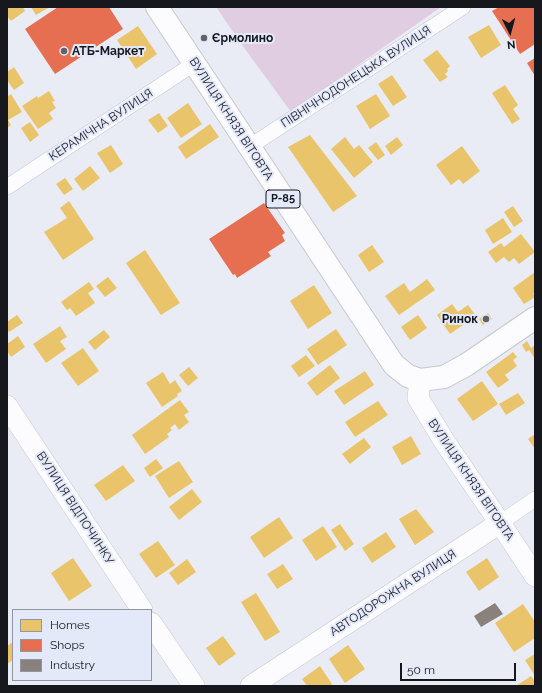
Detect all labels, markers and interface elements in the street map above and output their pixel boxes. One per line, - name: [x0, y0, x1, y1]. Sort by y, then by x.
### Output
- north arrow: [490, 12, 530, 52]
- street label: ПІВНІЧНОДОНЕЦЬКА ВУЛИЦЯ: [278, 23, 434, 131]
- place label: Єрмолино: [212, 31, 273, 45]
- marker: Єрмолино: [199, 33, 209, 43]
- text: N: [506, 38, 516, 51]
- place label: АТБ-Маркет: [72, 44, 144, 58]
- marker: АТБ-Маркет: [59, 46, 69, 56]
- street label: ВУЛИЦЯ КНЯЗЯ ВІТОВТА: [186, 55, 276, 183]
- street label: КЕРАМІЧНА ВУЛИЦЯ: [46, 86, 156, 164]
- road number: Р-85: [266, 190, 300, 208]
- place label: Ринок: [442, 312, 478, 326]
- marker: Ринок: [481, 314, 491, 324]
- street label: ВУЛИЦЯ КНЯЗЯ ВІТОВТА: [425, 416, 517, 544]
- street label: ВУЛИЦЯ ВІДПОЧИНКУ: [33, 449, 117, 567]
- street label: АВТОДОРОЖНА ВУЛИЦЯ: [327, 547, 459, 639]
- legend: [12, 609, 152, 681]
- text: Homes: [50, 618, 90, 632]
- text: Shops: [50, 638, 85, 652]
- scale bar: [402, 655, 518, 681]
- text: Industry: [50, 658, 95, 672]
- text: 50 m: [407, 663, 435, 677]

